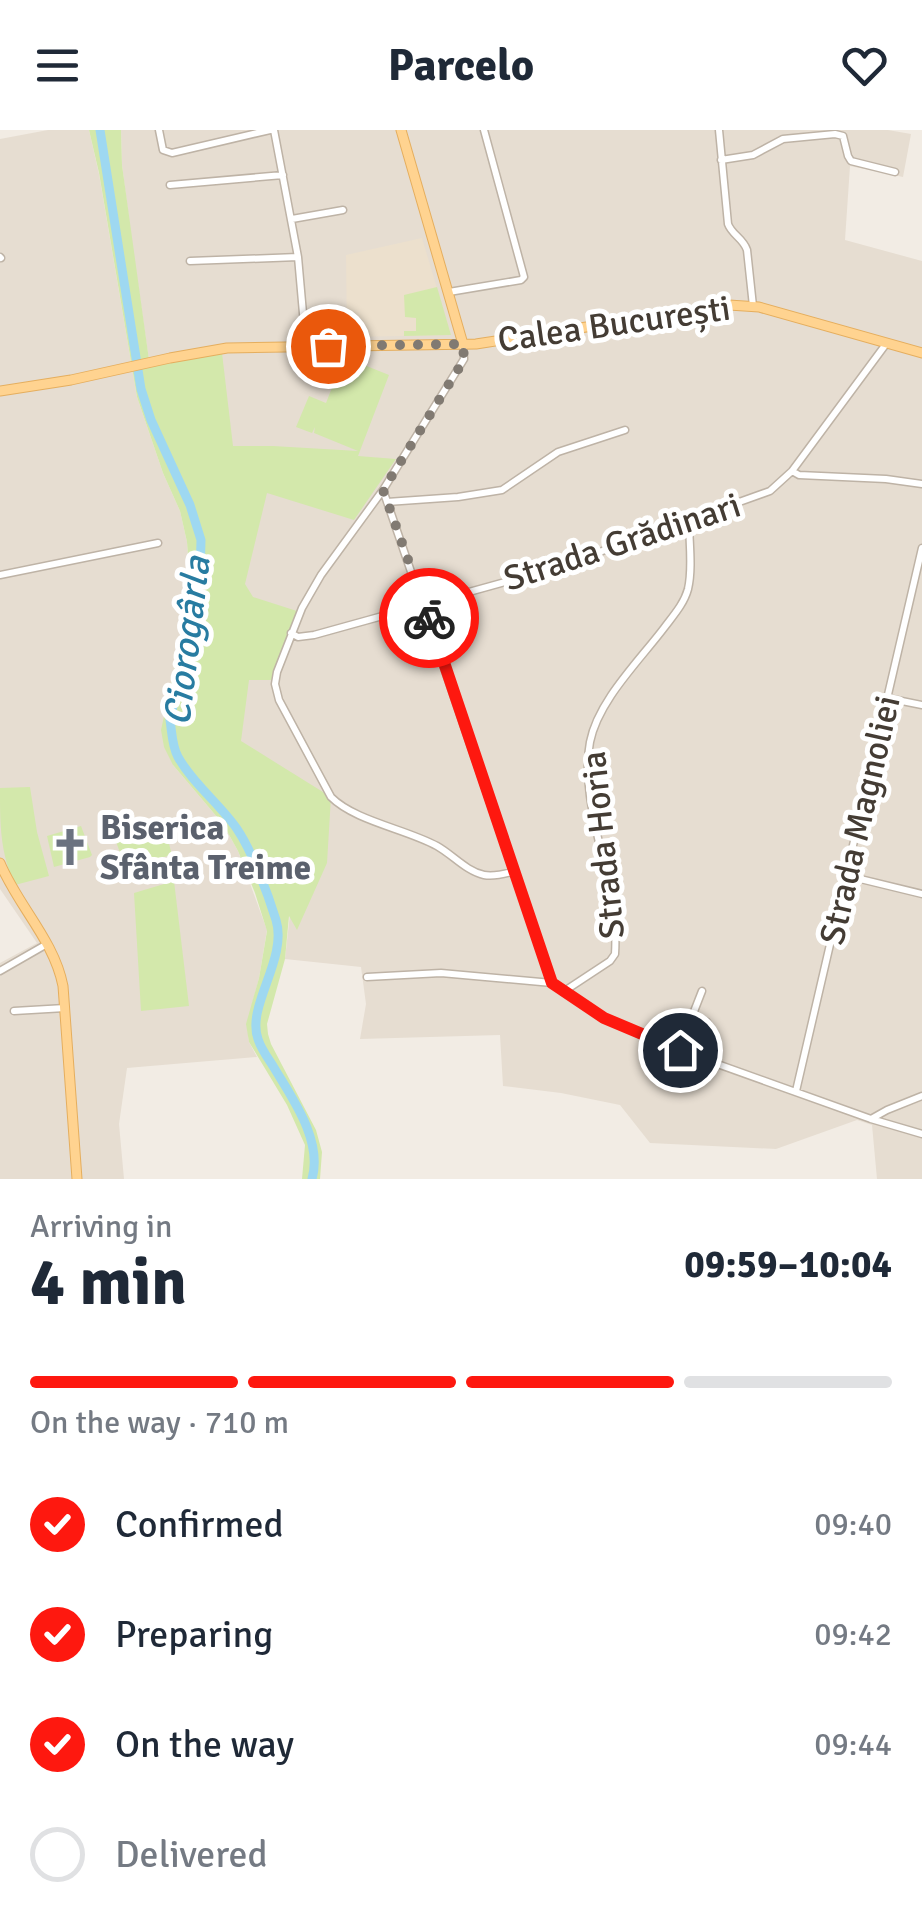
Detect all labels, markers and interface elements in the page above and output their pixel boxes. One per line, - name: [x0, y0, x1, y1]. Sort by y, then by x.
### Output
- icon: menu: [30, 38, 85, 93]
- text: Parcelo: [388, 38, 534, 93]
- icon: heart: [837, 38, 892, 93]
- street label: Calea București: [495, 286, 733, 362]
- pin: [286, 304, 371, 389]
- icon: bag: [301, 319, 356, 374]
- street label: Strada Grădinari: [498, 483, 746, 601]
- water label: Ciorogârla: [153, 552, 221, 728]
- courier: [379, 568, 479, 668]
- icon: bike: [402, 591, 457, 646]
- street label: Strada Magnoliei: [810, 691, 910, 949]
- street label: Strada Horia: [572, 749, 634, 941]
- place label: Biserica Sfânta Treime: [100, 806, 311, 889]
- church icon: Biserica Sfânta Treime: [49, 826, 91, 868]
- pin: [638, 1008, 723, 1093]
- icon: home: [653, 1023, 708, 1078]
- text: Arriving in: [30, 1207, 172, 1246]
- text: 09:59–10:04: [684, 1241, 892, 1288]
- text: 4 min: [30, 1243, 187, 1323]
- text: On the way · 710 m: [30, 1403, 289, 1442]
- icon: check: [30, 1497, 85, 1552]
- text: Confirmed: [115, 1501, 284, 1548]
- text: 09:40: [814, 1505, 892, 1544]
- icon: check: [30, 1607, 85, 1662]
- text: Preparing: [115, 1611, 273, 1658]
- text: 09:42: [814, 1615, 892, 1654]
- icon: check: [30, 1717, 85, 1772]
- text: On the way: [115, 1721, 294, 1768]
- text: 09:44: [814, 1725, 892, 1764]
- text: Delivered: [115, 1831, 268, 1878]

